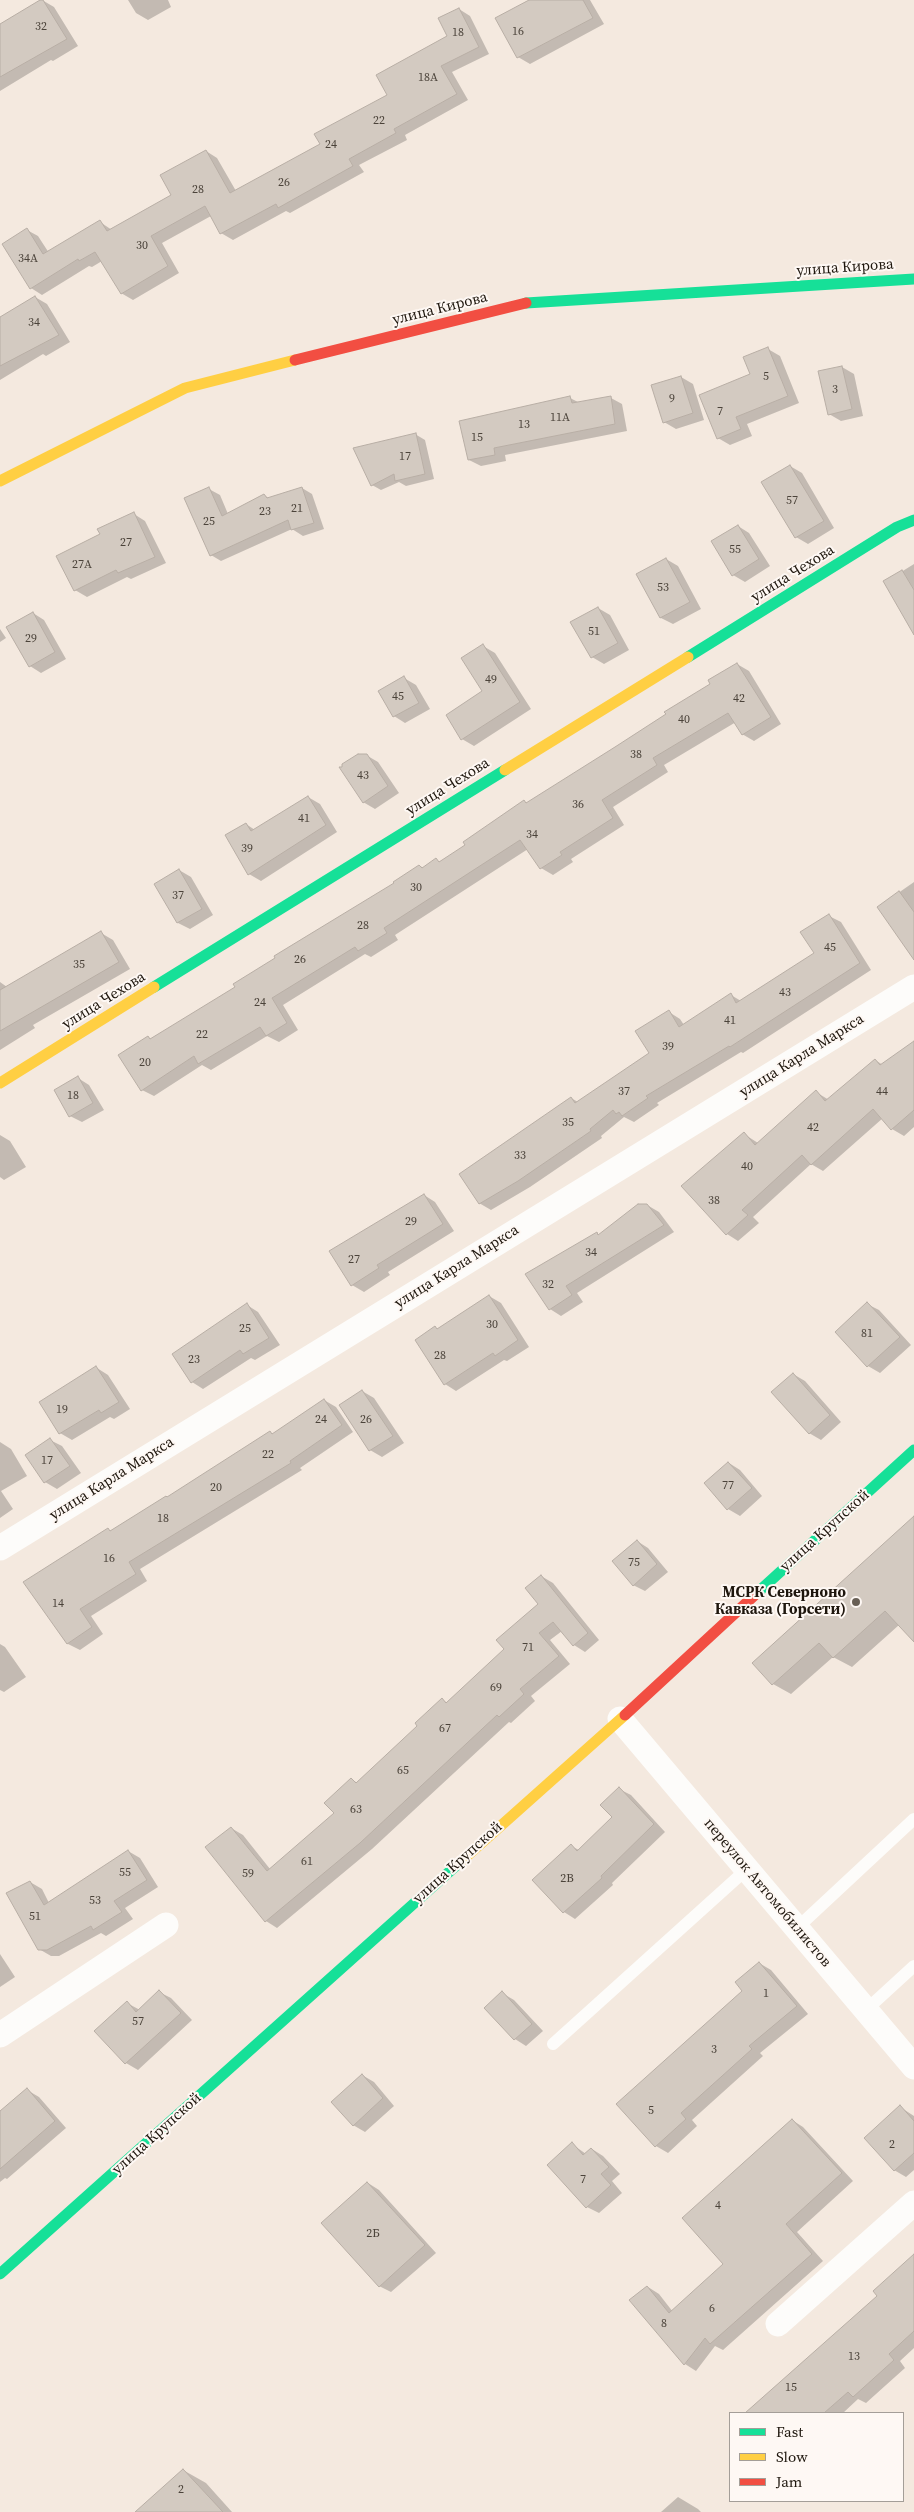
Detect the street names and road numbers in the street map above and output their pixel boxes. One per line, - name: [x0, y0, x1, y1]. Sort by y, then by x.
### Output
- street label: улица Кирова: [796, 256, 894, 280]
- street label: улица Кирова: [391, 288, 489, 330]
- street label: улица Чехова: [748, 541, 838, 607]
- street label: улица Чехова: [403, 754, 493, 820]
- street label: улица Чехова: [59, 968, 149, 1034]
- street label: улица Карла Маркса: [736, 1010, 868, 1102]
- street label: улица Карла Маркса: [391, 1221, 523, 1313]
- street label: улица Карла Маркса: [46, 1433, 178, 1525]
- street label: улица Крупской: [777, 1486, 873, 1576]
- street label: переулок Автомобилистов: [699, 1815, 835, 1971]
- street label: улица Крупской: [410, 1818, 506, 1908]
- street label: улица Крупской: [109, 2089, 205, 2179]

